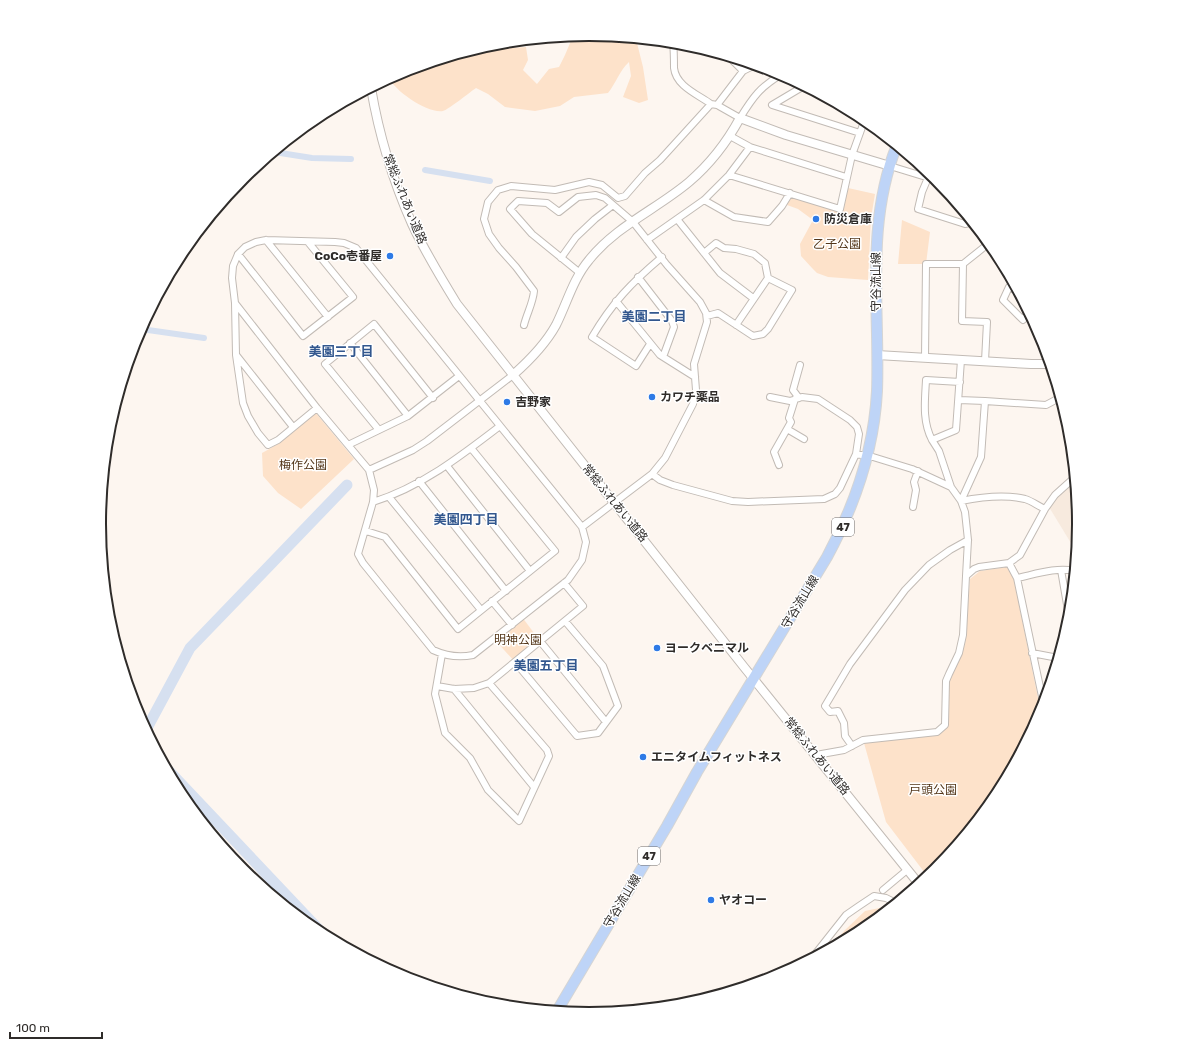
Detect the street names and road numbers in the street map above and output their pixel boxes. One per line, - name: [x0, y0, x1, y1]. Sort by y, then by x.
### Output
- street label: 常総ふれあい道路: [381, 152, 429, 246]
- street label: 守谷流山線: [869, 252, 883, 312]
- street label: 常総ふれあい道路: [579, 461, 651, 545]
- road number: 47: [832, 518, 854, 536]
- street label: 守谷流山線: [779, 573, 821, 631]
- street label: 常総ふれあい道路: [781, 714, 853, 798]
- road number: 47: [638, 847, 660, 865]
- street label: 守谷流山線: [601, 872, 643, 930]

